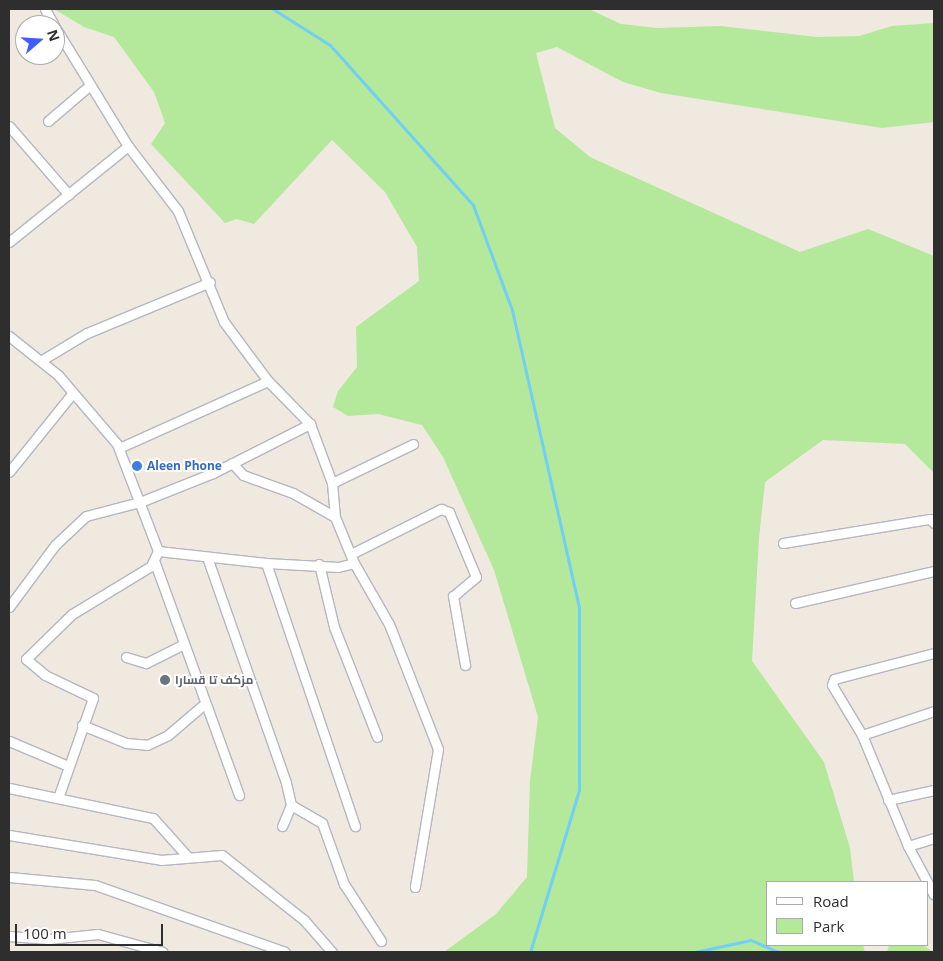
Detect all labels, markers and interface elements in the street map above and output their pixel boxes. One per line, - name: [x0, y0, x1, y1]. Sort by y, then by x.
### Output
- north arrow: [15, 15, 65, 65]
- text: N: [43, 27, 65, 44]
- place label: Aleen Phone: [147, 459, 222, 473]
- marker: Aleen Phone: [131, 460, 143, 472]
- place label: مزكف تا قسارا: [175, 673, 253, 687]
- marker: مزكف تا قسارا: [159, 674, 171, 686]
- legend: [766, 881, 928, 946]
- text: Road: [813, 891, 849, 911]
- scale bar: [18, 914, 165, 946]
- text: Park: [813, 916, 844, 936]
- text: 100 m: [23, 923, 67, 943]

